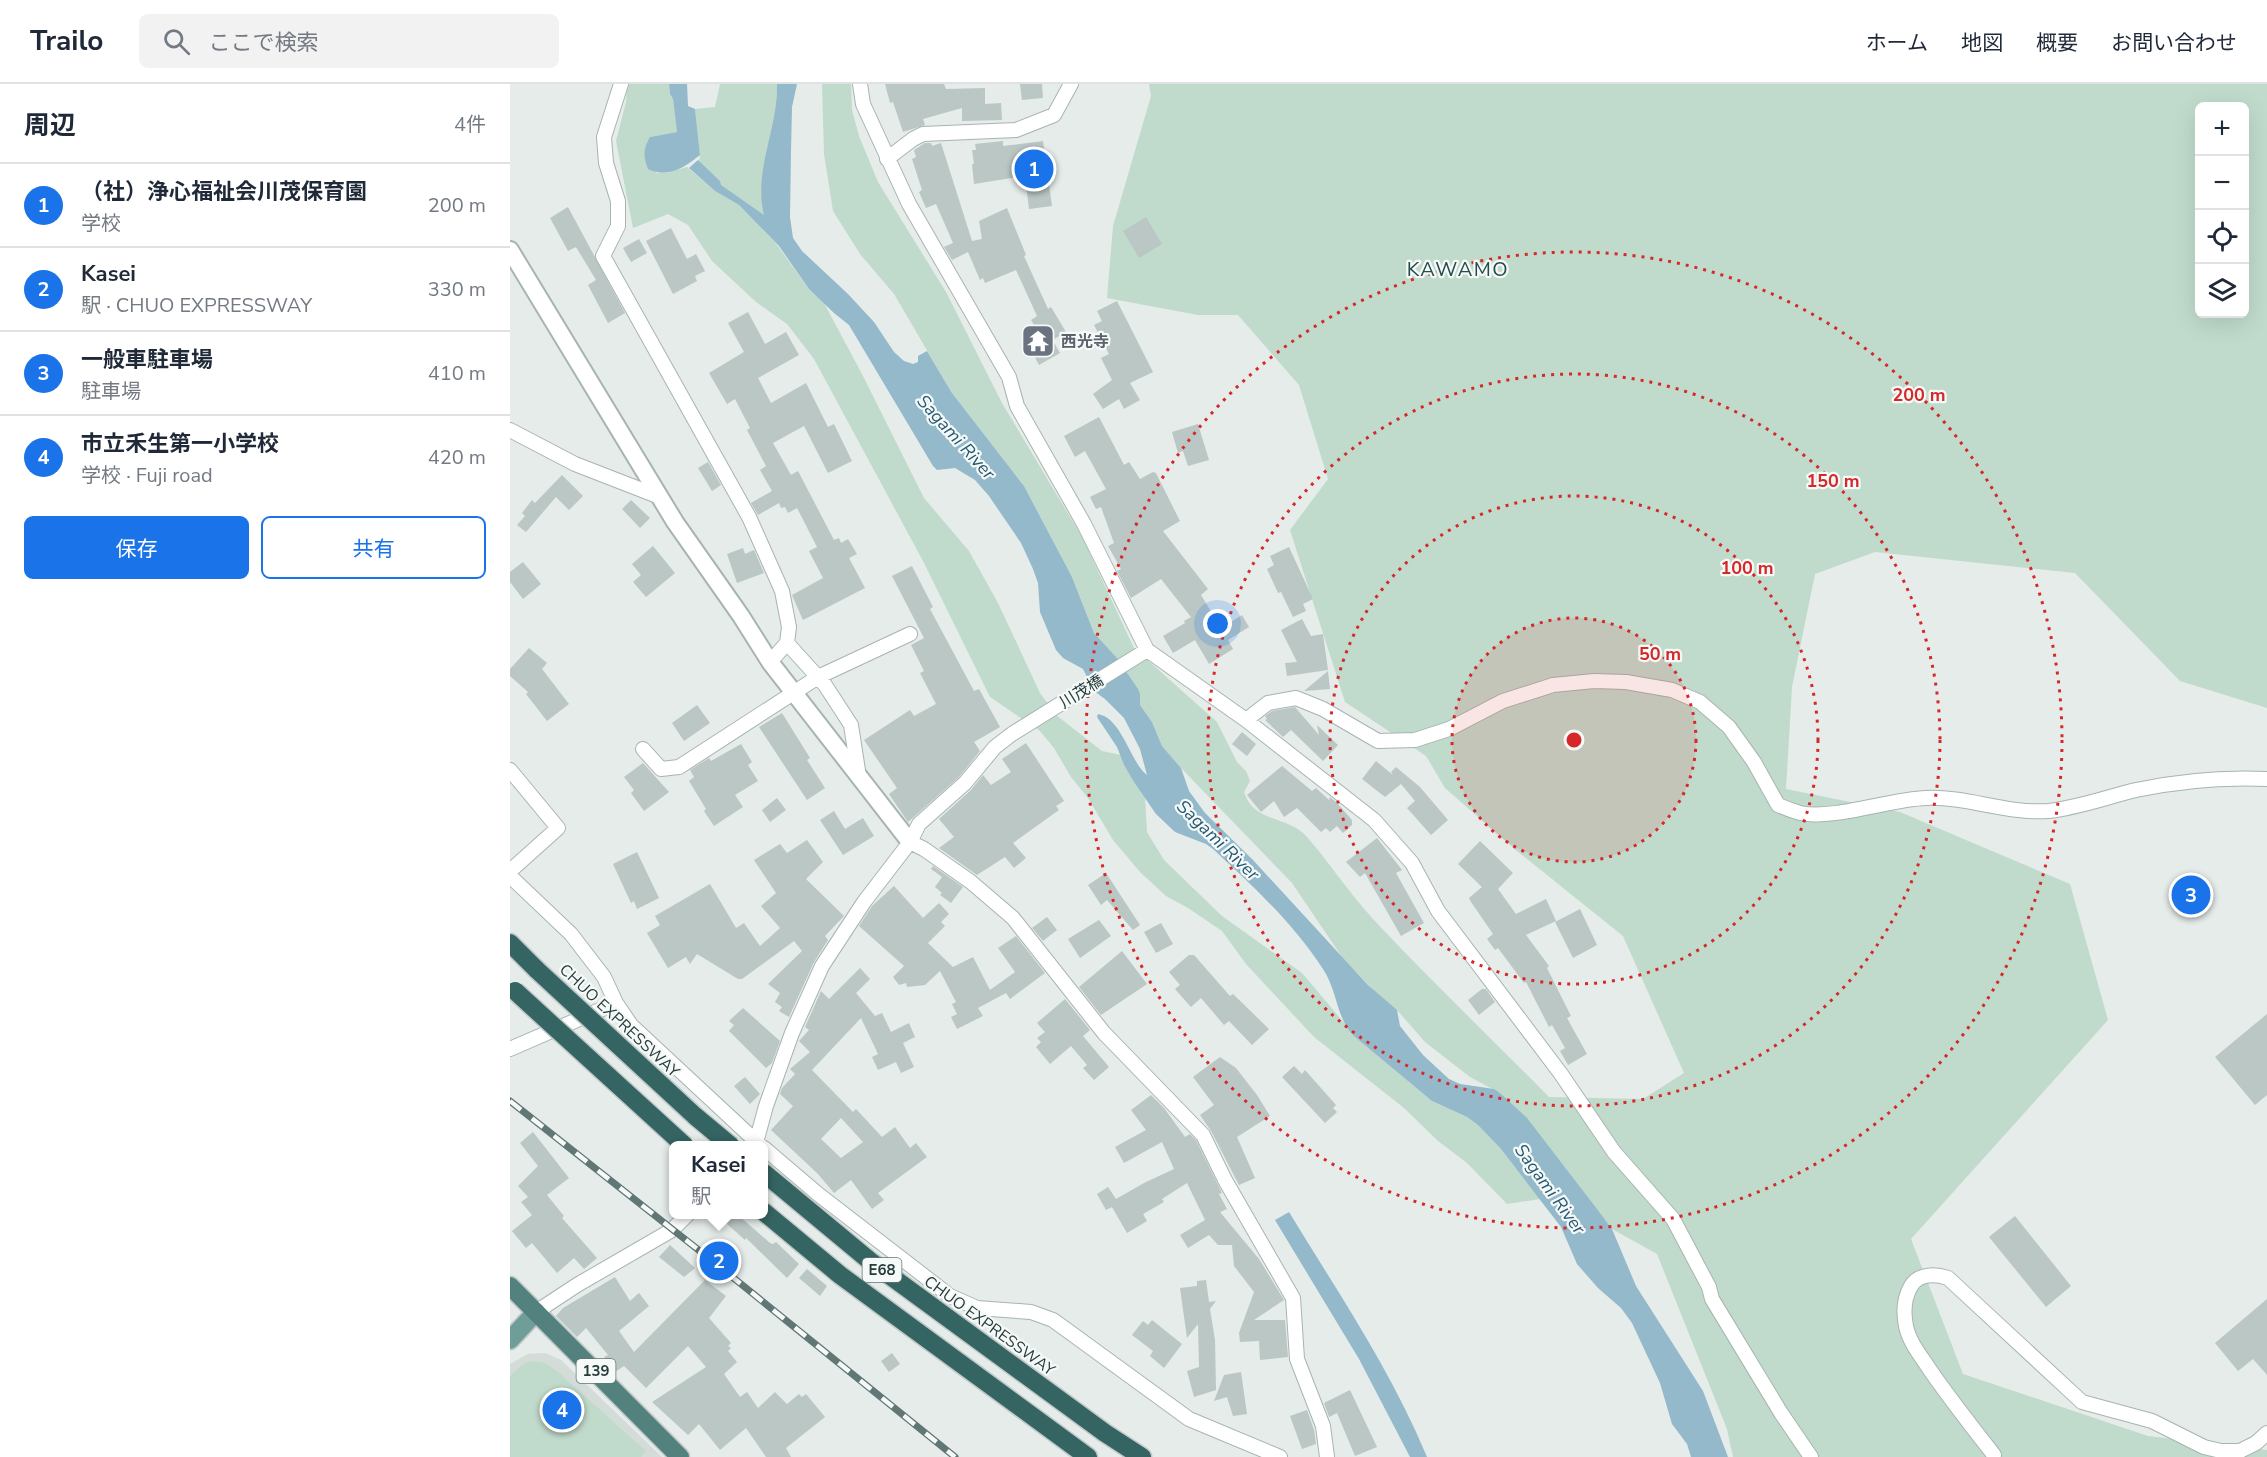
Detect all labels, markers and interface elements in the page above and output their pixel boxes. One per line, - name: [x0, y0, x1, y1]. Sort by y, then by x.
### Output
- search box: [139, 14, 559, 68]
- text: Trailo: [30, 22, 103, 60]
- icon: search: [160, 25, 193, 58]
- text: ここで検索: [208, 28, 318, 58]
- text: ホーム: [1866, 29, 1928, 57]
- text: 地図: [1961, 29, 2003, 57]
- text: 概要: [2036, 29, 2078, 57]
- text: お問い合わせ: [2111, 29, 2237, 57]
- map controls: [2195, 102, 2249, 318]
- button: +: [2195, 102, 2249, 156]
- text: 周辺: [24, 108, 76, 143]
- text: 4件: [454, 111, 486, 138]
- pin: 1: [1014, 146, 1054, 191]
- button: −: [2195, 156, 2249, 210]
- text: （社）浄心福祉会川茂保育園: [81, 177, 367, 207]
- text: 1: [38, 192, 50, 219]
- text: 200 m: [428, 192, 486, 219]
- text: 学校: [81, 210, 121, 237]
- button: locate: [2195, 210, 2249, 264]
- district label: KAWAMO: [1407, 256, 1509, 283]
- text: Kasei: [81, 259, 136, 289]
- button: layers: [2195, 264, 2249, 318]
- text: 2: [38, 276, 50, 303]
- text: 330 m: [428, 276, 486, 303]
- text: 駅 · CHUO EXPRESSWAY: [81, 292, 312, 319]
- temple icon: 西光寺: [1020, 323, 1056, 359]
- place label: 西光寺: [1061, 331, 1109, 353]
- text: 一般車駐車場: [81, 345, 213, 375]
- text: 3: [38, 360, 50, 387]
- text: 410 m: [428, 360, 486, 387]
- text: 駐車場: [81, 378, 141, 405]
- text: 200 m: [1892, 383, 1946, 407]
- water label: Sagami River: [912, 389, 1001, 485]
- text: 市立禾生第一小学校: [81, 429, 279, 459]
- text: 4: [38, 444, 50, 471]
- text: 420 m: [428, 444, 486, 471]
- text: 学校 · Fuji road: [81, 462, 213, 489]
- text: 150 m: [1806, 469, 1860, 493]
- button: 保存: [24, 516, 249, 579]
- button: 共有: [261, 516, 486, 579]
- text: 100 m: [1720, 556, 1774, 580]
- your location: [1203, 609, 1232, 638]
- text: 50 m: [1639, 642, 1681, 666]
- street label: 川茂橋: [1055, 670, 1108, 714]
- centre of rings: [1564, 730, 1584, 750]
- water label: Sagami River: [1171, 794, 1265, 886]
- pin: 3: [2172, 872, 2210, 918]
- street label: CHUO EXPRESSWAY: [554, 959, 685, 1083]
- water label: Sagami River: [1509, 1139, 1591, 1239]
- popup: [669, 1141, 768, 1219]
- text: Kasei: [691, 1150, 746, 1180]
- text: 駅: [691, 1183, 711, 1210]
- pin: 2: [700, 1238, 738, 1284]
- road number: E68: [862, 1258, 902, 1282]
- street label: CHUO EXPRESSWAY: [919, 1271, 1060, 1381]
- road number: 139: [576, 1359, 616, 1383]
- pin: 4: [542, 1388, 582, 1432]

